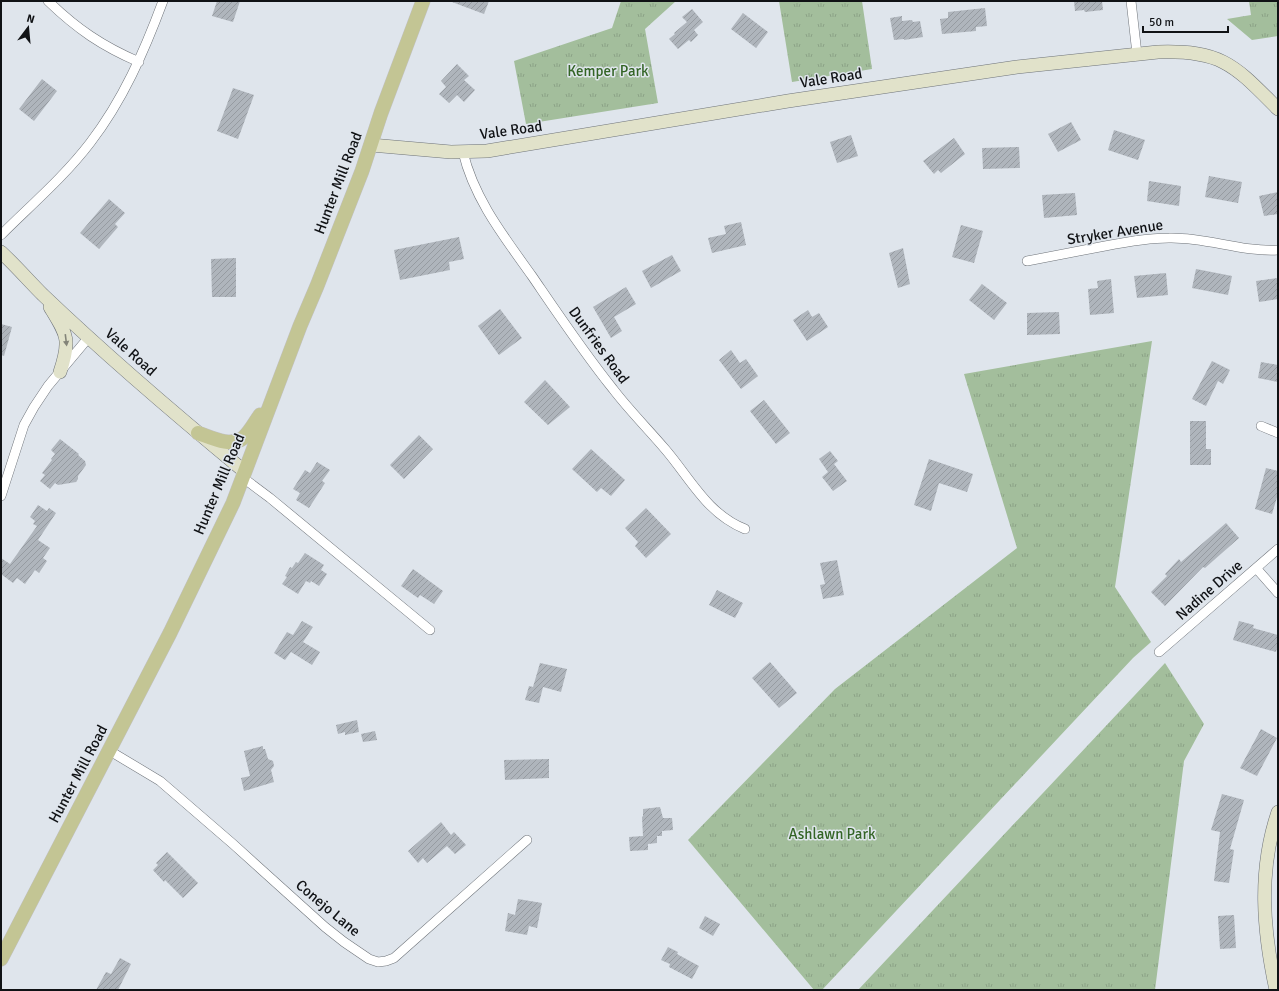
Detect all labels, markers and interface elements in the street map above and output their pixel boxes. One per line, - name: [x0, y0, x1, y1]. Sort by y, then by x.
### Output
- north arrow: [8, 8, 48, 48]
- scale bar: [1143, 8, 1228, 34]
- text: N: [25, 12, 36, 26]
- text: 50 m: [1149, 15, 1174, 30]
- park label: Kemper Park: [567, 62, 649, 80]
- street label: Vale Road: [799, 64, 863, 92]
- street label: Vale Road: [479, 117, 543, 143]
- street label: Hunter Mill Road: [310, 129, 366, 237]
- street label: Stryker Avenue: [1066, 216, 1164, 248]
- street label: Dunfries Road: [565, 303, 633, 387]
- street label: Vale Road: [102, 324, 160, 380]
- one-way arrow: [63, 334, 69, 346]
- street label: Hunter Mill Road: [190, 431, 248, 537]
- street label: Nadine Drive: [1172, 556, 1246, 624]
- street label: Hunter Mill Road: [45, 722, 111, 826]
- park label: Ashlawn Park: [789, 825, 876, 843]
- street label: Conejo Lane: [292, 876, 364, 940]

